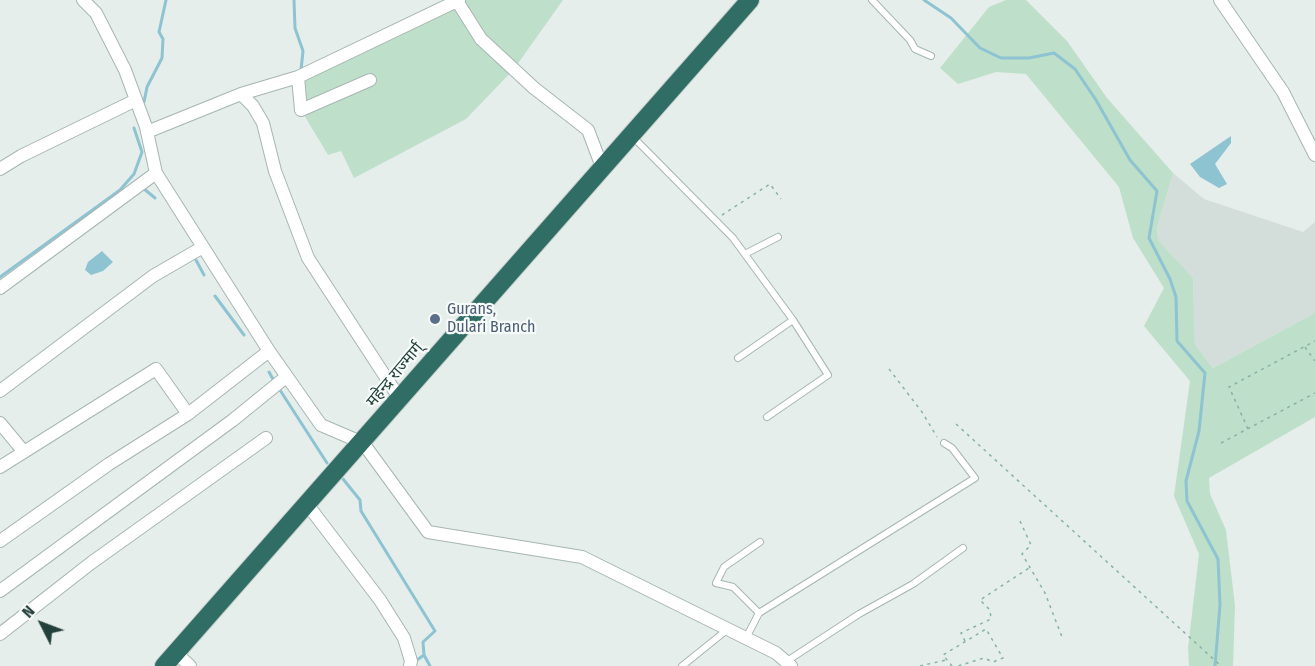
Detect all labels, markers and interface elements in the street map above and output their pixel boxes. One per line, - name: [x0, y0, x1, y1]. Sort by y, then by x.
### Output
- place label: Gurans, Dulari Branch: [447, 300, 535, 338]
- marker: Gurans, Dulari Branch: [428, 312, 442, 326]
- street label: महेन्द्र राज्मार्ग्: [363, 339, 427, 411]
- north arrow: [12, 594, 72, 654]
- text: N: [18, 602, 39, 622]

